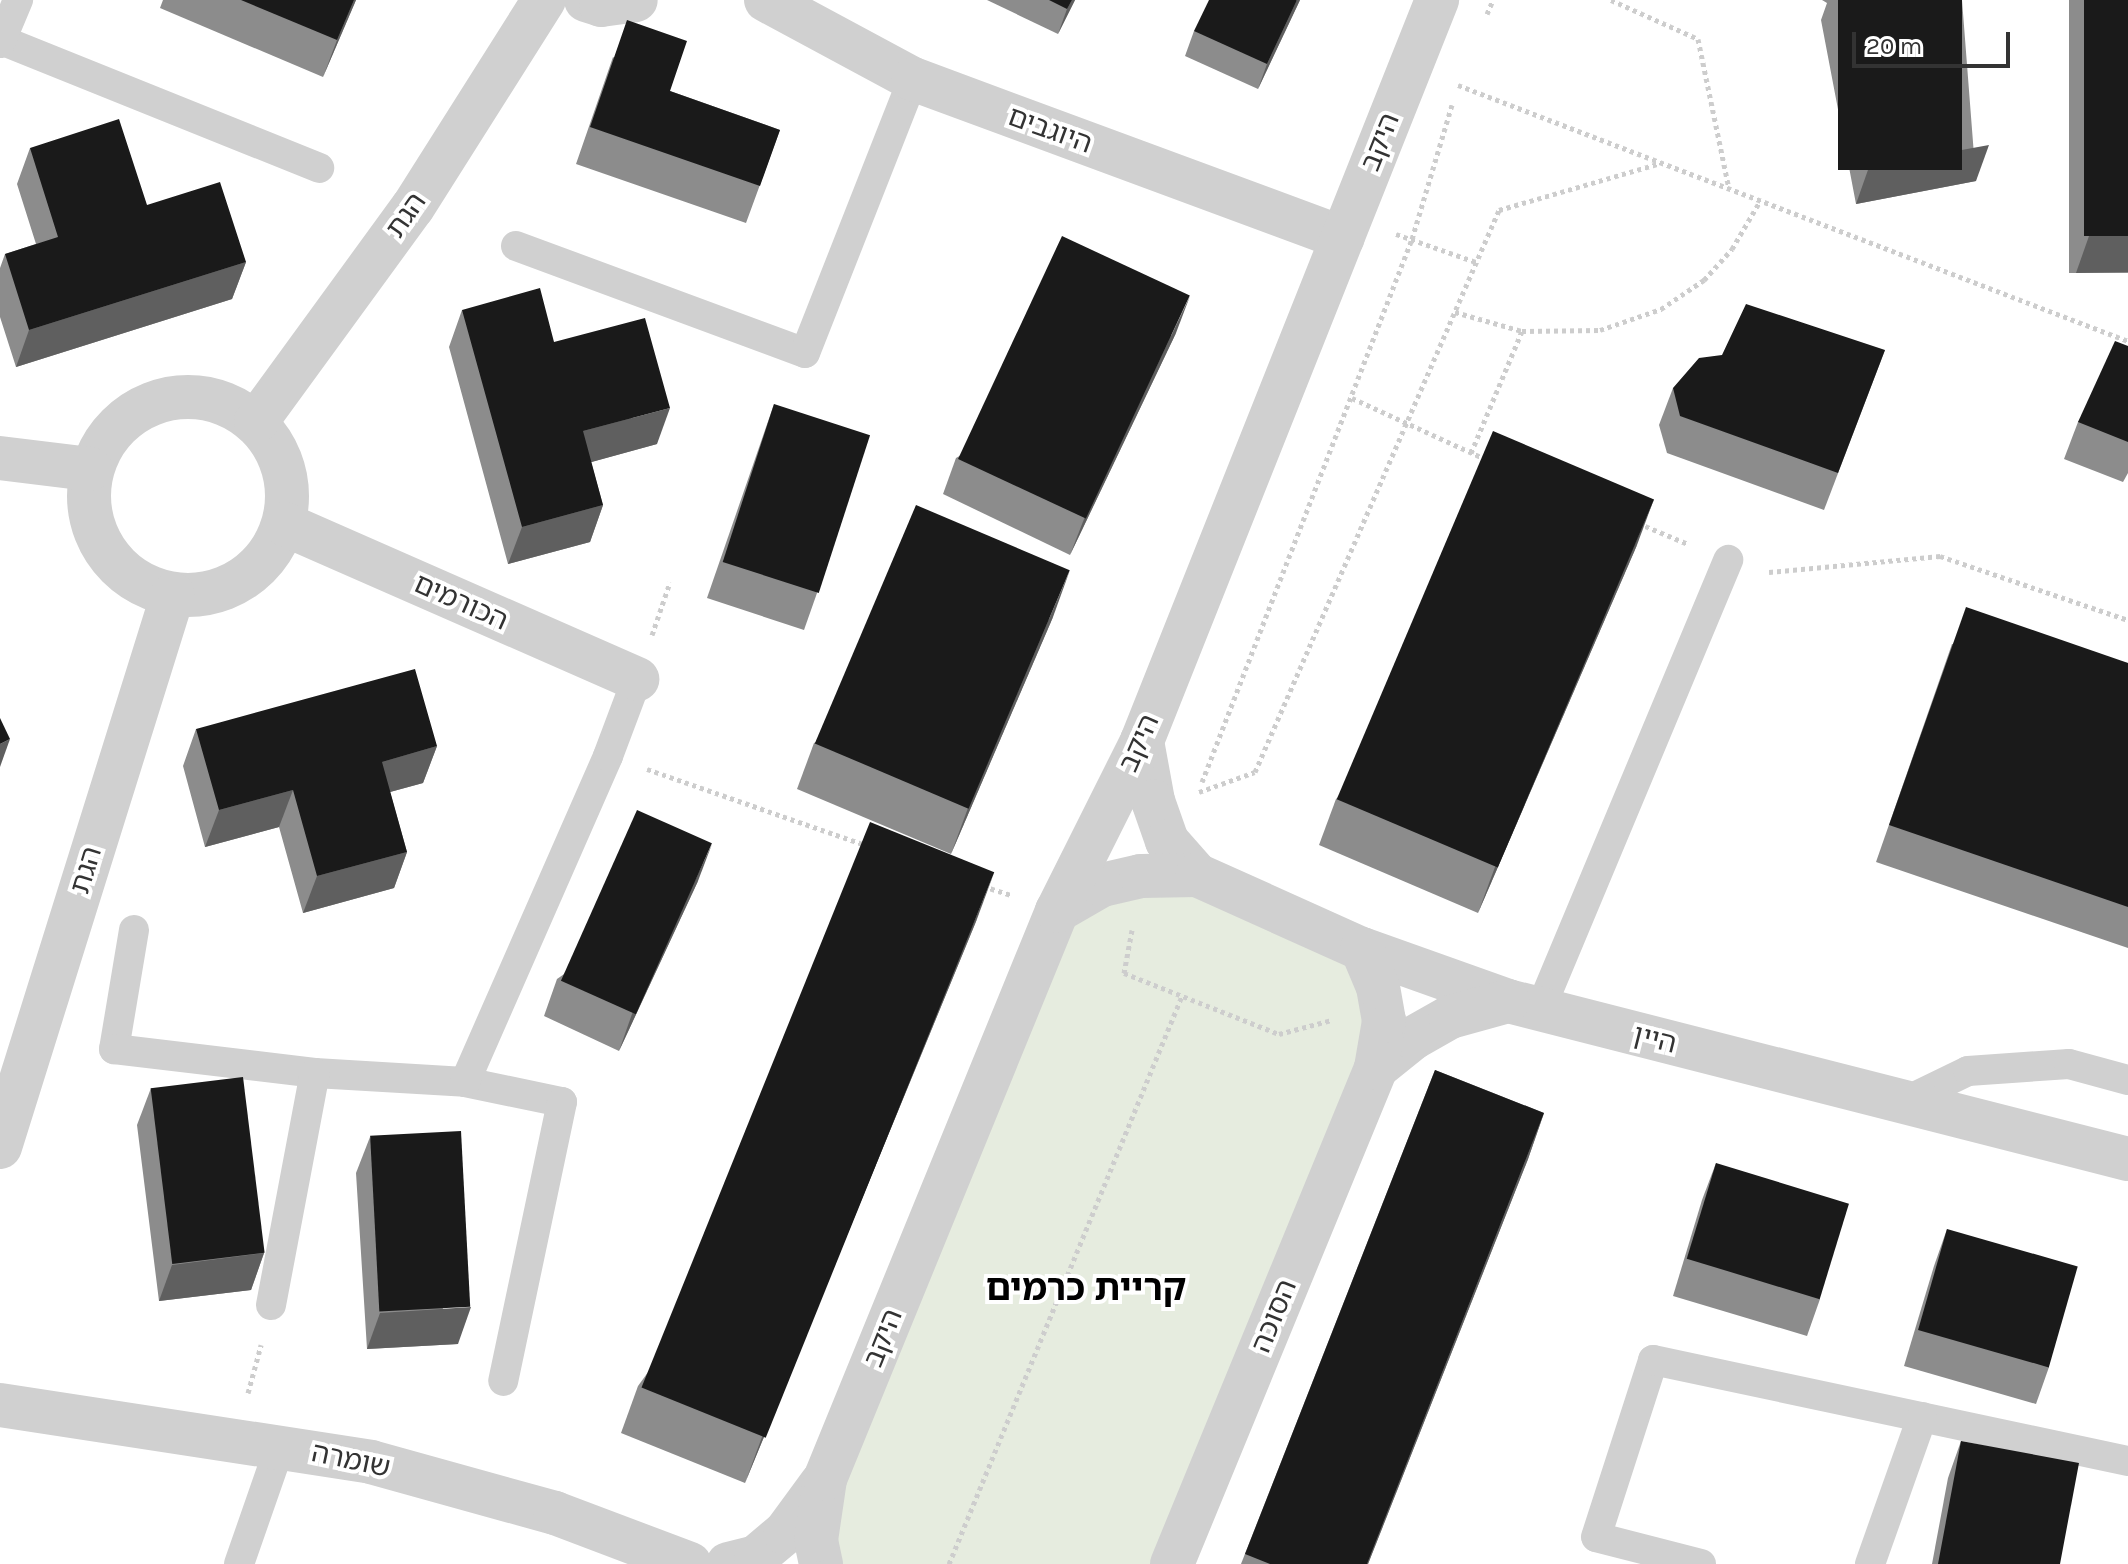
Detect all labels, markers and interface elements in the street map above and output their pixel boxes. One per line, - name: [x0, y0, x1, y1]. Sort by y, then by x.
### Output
- scale bar: [1856, 16, 2014, 66]
- text: 20 m: [1866, 32, 1922, 60]
- street label: היוגבים: [1003, 99, 1097, 161]
- street label: היקב: [1353, 108, 1407, 176]
- street label: הגת: [379, 186, 433, 244]
- street label: הכורמים: [409, 566, 513, 638]
- street label: היקב: [1112, 709, 1166, 777]
- street label: הגת: [63, 843, 109, 897]
- street label: היין: [1630, 1017, 1680, 1061]
- district label: קריית כרמים: [986, 1267, 1186, 1311]
- street label: הסוכה: [1244, 1274, 1304, 1358]
- street label: היקב: [856, 1304, 910, 1372]
- street label: שומרה: [309, 1435, 393, 1485]

